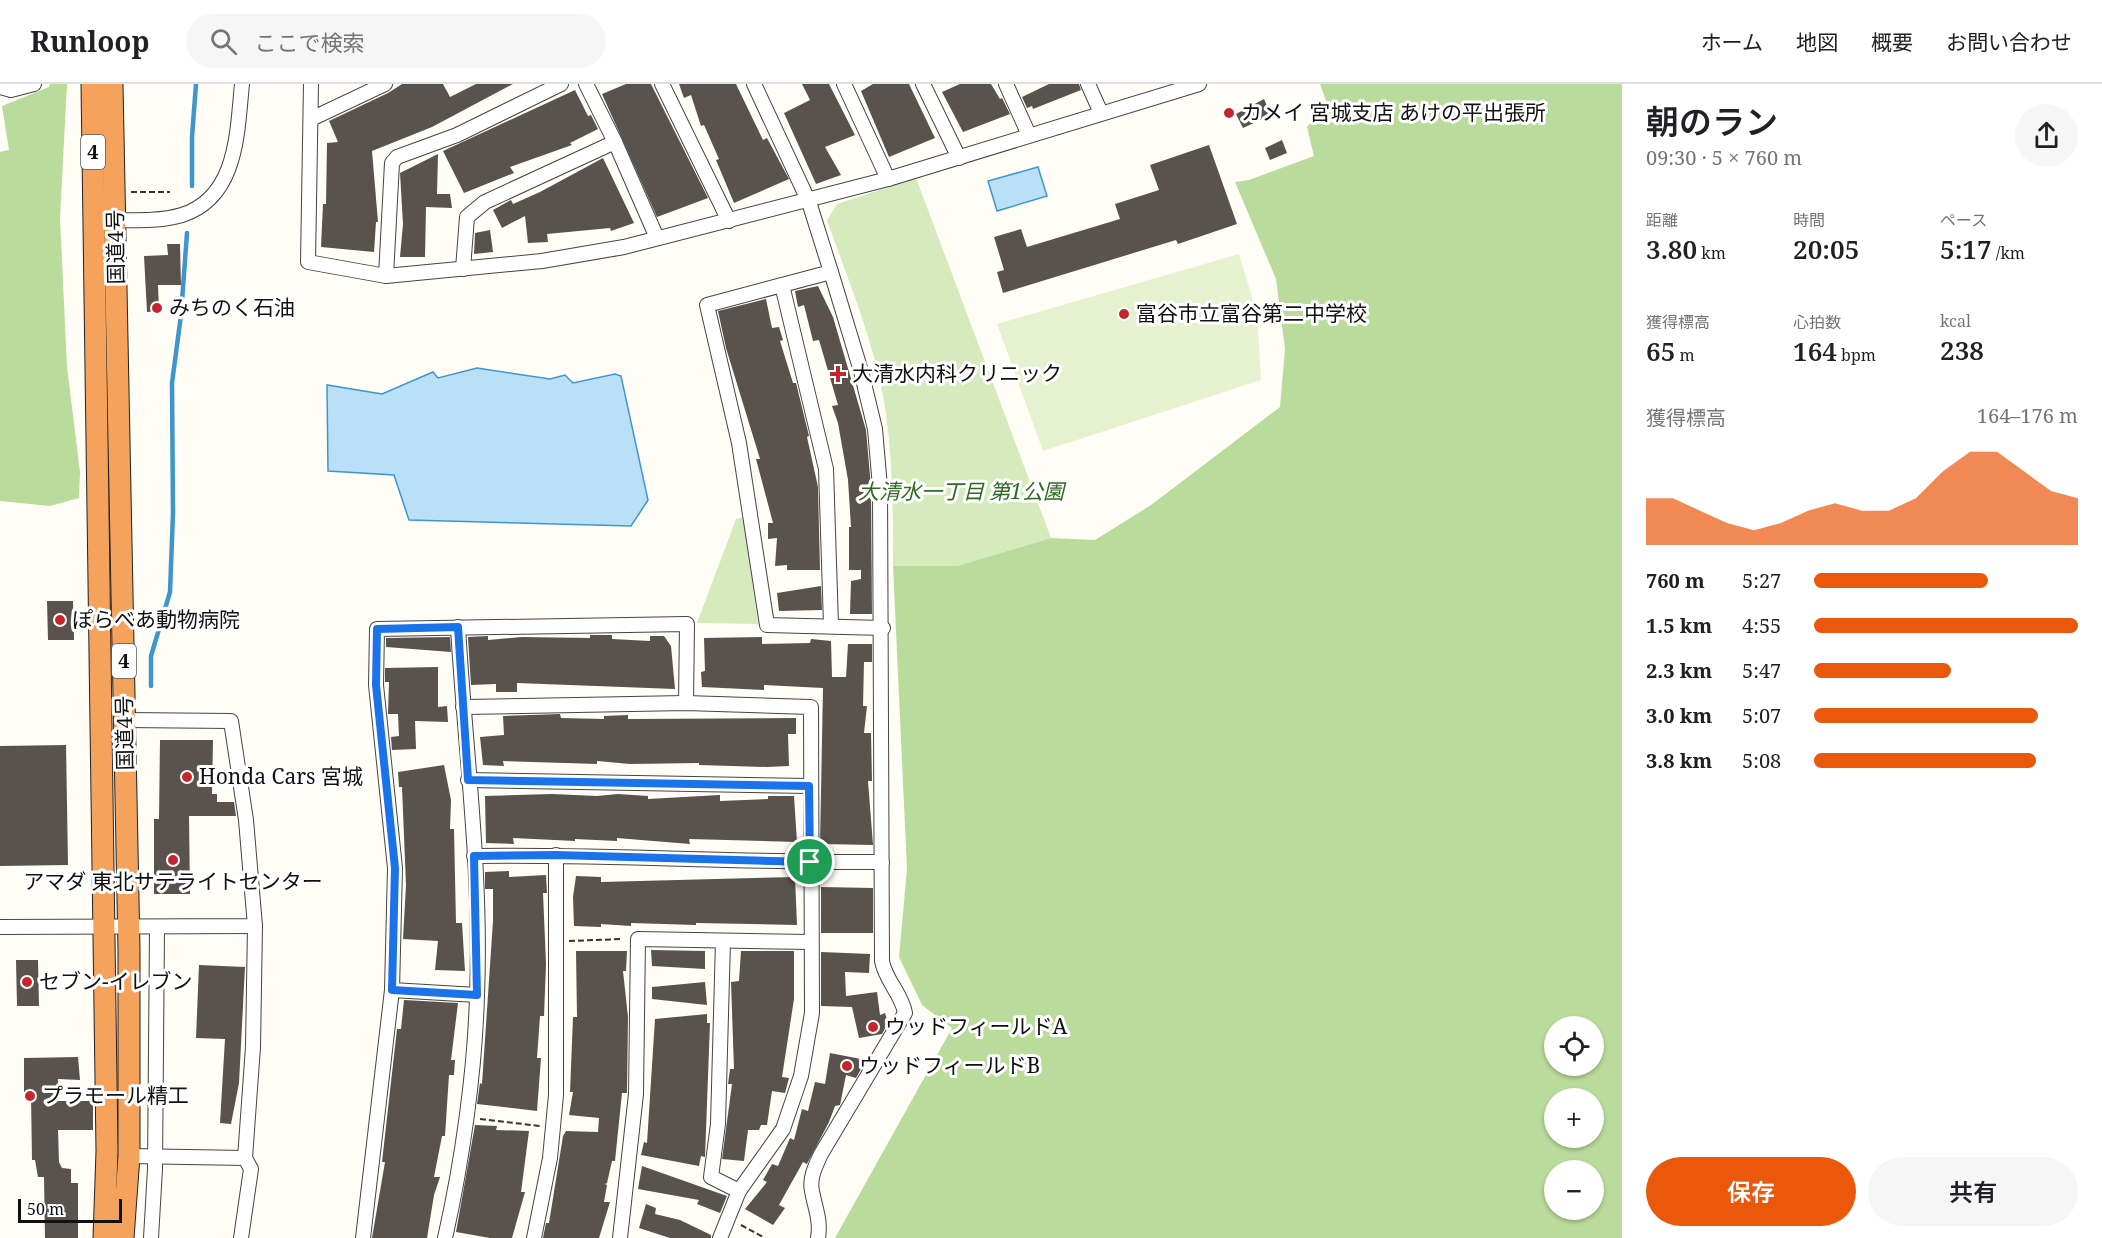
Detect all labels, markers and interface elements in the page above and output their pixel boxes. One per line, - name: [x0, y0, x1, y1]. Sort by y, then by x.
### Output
- search box: [186, 14, 606, 68]
- text: Runloop: [30, 22, 150, 60]
- icon: search: [207, 25, 240, 58]
- text: ここで検索: [255, 27, 365, 57]
- text: ホーム: [1701, 28, 1763, 56]
- text: 地図: [1796, 28, 1838, 56]
- text: 概要: [1871, 28, 1913, 56]
- text: お問い合わせ: [1946, 28, 2072, 56]
- place label: カメイ 宮城支店 あけの平出張所: [1241, 98, 1546, 126]
- text: 朝のラン: [1646, 99, 1778, 144]
- button: share: [2015, 104, 2078, 167]
- marker: カメイ 宮城支店 あけの平出張所: [1222, 106, 1236, 120]
- road number: 4: [81, 135, 105, 169]
- text: 09:30 · 5 × 760 m: [1646, 144, 1802, 171]
- street label: 国道4号: [100, 209, 130, 285]
- text: 距離: [1646, 209, 1678, 231]
- text: 時間: [1793, 209, 1825, 231]
- text: ペース: [1940, 209, 1987, 231]
- text: 3.80: [1646, 231, 1697, 267]
- text: 20:05: [1793, 231, 1859, 267]
- text: 5:17: [1940, 231, 1992, 267]
- text: km: [1697, 242, 1726, 264]
- text: /km: [1992, 242, 2025, 264]
- place label: みちのく石油: [169, 293, 295, 321]
- place label: 富谷市立富谷第二中学校: [1136, 299, 1367, 327]
- marker: みちのく石油: [150, 301, 164, 315]
- marker: 富谷市立富谷第二中学校: [1117, 307, 1131, 321]
- text: kcal: [1940, 310, 1971, 332]
- text: 獲得標高: [1646, 311, 1710, 333]
- text: 心拍数: [1793, 311, 1841, 333]
- text: 238: [1940, 332, 1984, 368]
- text: 65: [1646, 333, 1675, 369]
- text: 164: [1793, 333, 1837, 369]
- text: m: [1675, 344, 1695, 366]
- text: bpm: [1837, 344, 1876, 366]
- place label: 大清水内科クリニック: [852, 359, 1062, 387]
- marker: 大清水内科クリニック: [829, 365, 847, 383]
- text: 164–176 m: [1977, 402, 2078, 429]
- text: 獲得標高: [1646, 404, 1726, 431]
- park label: 大清水一丁目 第1公園: [858, 477, 1067, 505]
- text: 760 m: [1646, 567, 1705, 594]
- text: 5:27: [1742, 567, 1781, 594]
- place label: ぽらべあ動物病院: [72, 605, 240, 633]
- text: 1.5 km: [1646, 612, 1712, 639]
- text: 4:55: [1742, 612, 1781, 639]
- marker: ぽらべあ動物病院: [53, 613, 67, 627]
- road number: 4: [112, 644, 136, 678]
- text: 2.3 km: [1646, 657, 1712, 684]
- text: 5:47: [1742, 657, 1781, 684]
- street label: 国道4号: [109, 695, 139, 771]
- text: 3.0 km: [1646, 702, 1712, 729]
- text: 5:07: [1742, 702, 1781, 729]
- text: 3.8 km: [1646, 747, 1712, 774]
- text: 5:08: [1742, 747, 1781, 774]
- place label: Honda Cars 宮城: [199, 762, 363, 790]
- marker: Honda Cars 宮城: [180, 770, 194, 784]
- pin: [784, 836, 835, 887]
- icon: arrive: [793, 845, 826, 878]
- marker: アマダ 東北サテライトセンター: [166, 853, 180, 867]
- place label: アマダ 東北サテライトセンター: [23, 867, 323, 895]
- place label: セブン-イレブン: [39, 967, 193, 995]
- marker: セブン-イレブン: [20, 975, 34, 989]
- place label: ウッドフィールドA: [885, 1012, 1068, 1040]
- map controls: [1544, 1016, 1604, 1220]
- button: locate: [1544, 1016, 1604, 1076]
- marker: ウッドフィールドA: [866, 1020, 880, 1034]
- place label: ウッドフィールドB: [859, 1051, 1040, 1079]
- marker: ウッドフィールドB: [840, 1059, 854, 1073]
- place label: プラモール精工: [42, 1081, 189, 1109]
- button: +: [1544, 1088, 1604, 1148]
- marker: プラモール精工: [23, 1089, 37, 1103]
- button: 保存: [1646, 1157, 1856, 1226]
- button: 共有: [1868, 1157, 2078, 1226]
- button: −: [1544, 1160, 1604, 1220]
- scale bar: [18, 1196, 122, 1224]
- text: 50 m: [27, 1198, 64, 1220]

